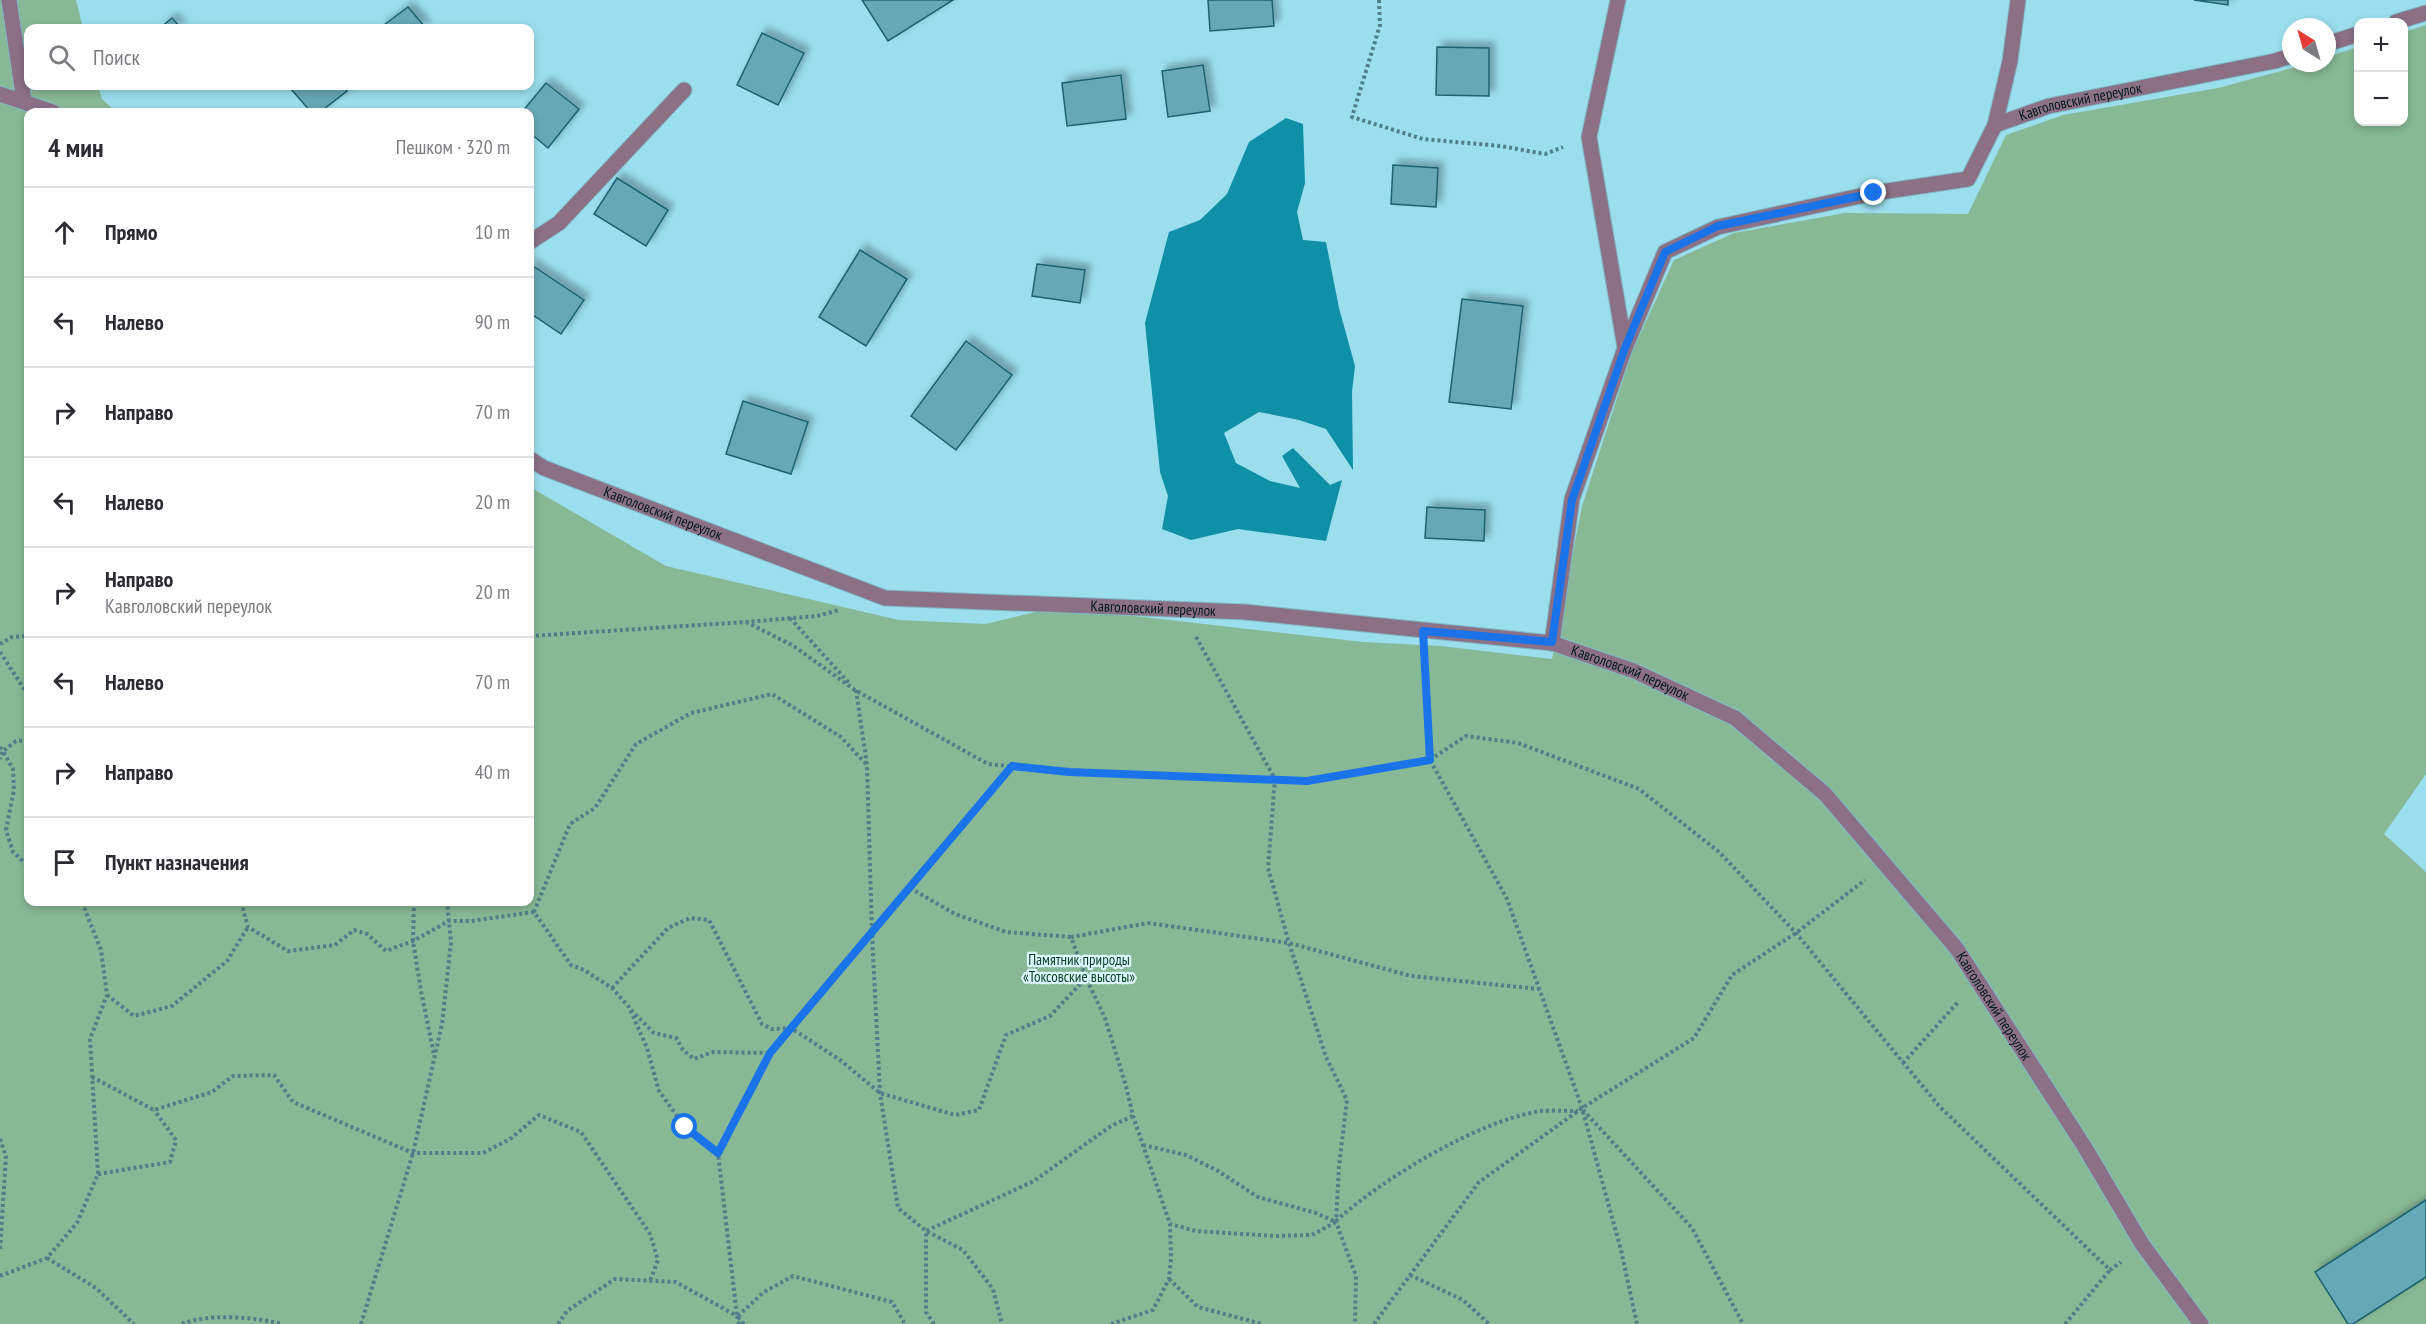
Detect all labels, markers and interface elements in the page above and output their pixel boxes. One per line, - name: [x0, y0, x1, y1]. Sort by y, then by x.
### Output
- north arrow: [2282, 18, 2336, 72]
- map controls: [2354, 18, 2408, 126]
- button: +: [2354, 18, 2408, 72]
- search box: [24, 24, 534, 90]
- icon: search: [45, 41, 78, 74]
- text: Поиск: [93, 43, 140, 71]
- button: −: [2354, 72, 2408, 126]
- street label: Кавголовский переулок: [2016, 78, 2143, 125]
- text: 4 мин: [48, 131, 103, 164]
- text: Пешком · 320 m: [396, 134, 510, 160]
- route end: [1860, 179, 1886, 205]
- icon: ahead: [48, 216, 81, 249]
- text: Прямо: [105, 218, 158, 246]
- text: 10 m: [475, 219, 510, 245]
- icon: left: [48, 306, 81, 339]
- text: Налево: [105, 308, 164, 336]
- text: 90 m: [475, 309, 510, 335]
- icon: right: [48, 396, 81, 429]
- text: Направо: [105, 398, 173, 426]
- text: 70 m: [475, 399, 510, 425]
- street label: Кавголовский переулок: [601, 482, 725, 544]
- icon: left: [48, 486, 81, 519]
- text: Налево: [105, 488, 164, 516]
- text: 20 m: [475, 489, 510, 515]
- text: Направо: [105, 565, 173, 593]
- icon: right: [48, 576, 81, 609]
- text: 20 m: [475, 579, 510, 605]
- text: Кавголовский переулок: [105, 593, 272, 619]
- street label: Кавголовский переулок: [1090, 596, 1216, 620]
- street label: Кавголовский переулок: [1569, 640, 1692, 704]
- icon: left: [48, 666, 81, 699]
- text: Налево: [105, 668, 164, 696]
- text: 70 m: [475, 669, 510, 695]
- icon: right: [48, 756, 81, 789]
- text: Направо: [105, 758, 173, 786]
- text: 40 m: [475, 759, 510, 785]
- icon: arrive: [48, 846, 81, 879]
- text: Пункт назначения: [105, 848, 249, 876]
- street label: Кавголовский переулок: [1952, 948, 2036, 1064]
- park label: Памятник природы «Токсовские высоты»: [1023, 950, 1135, 986]
- route start: [671, 1113, 697, 1139]

